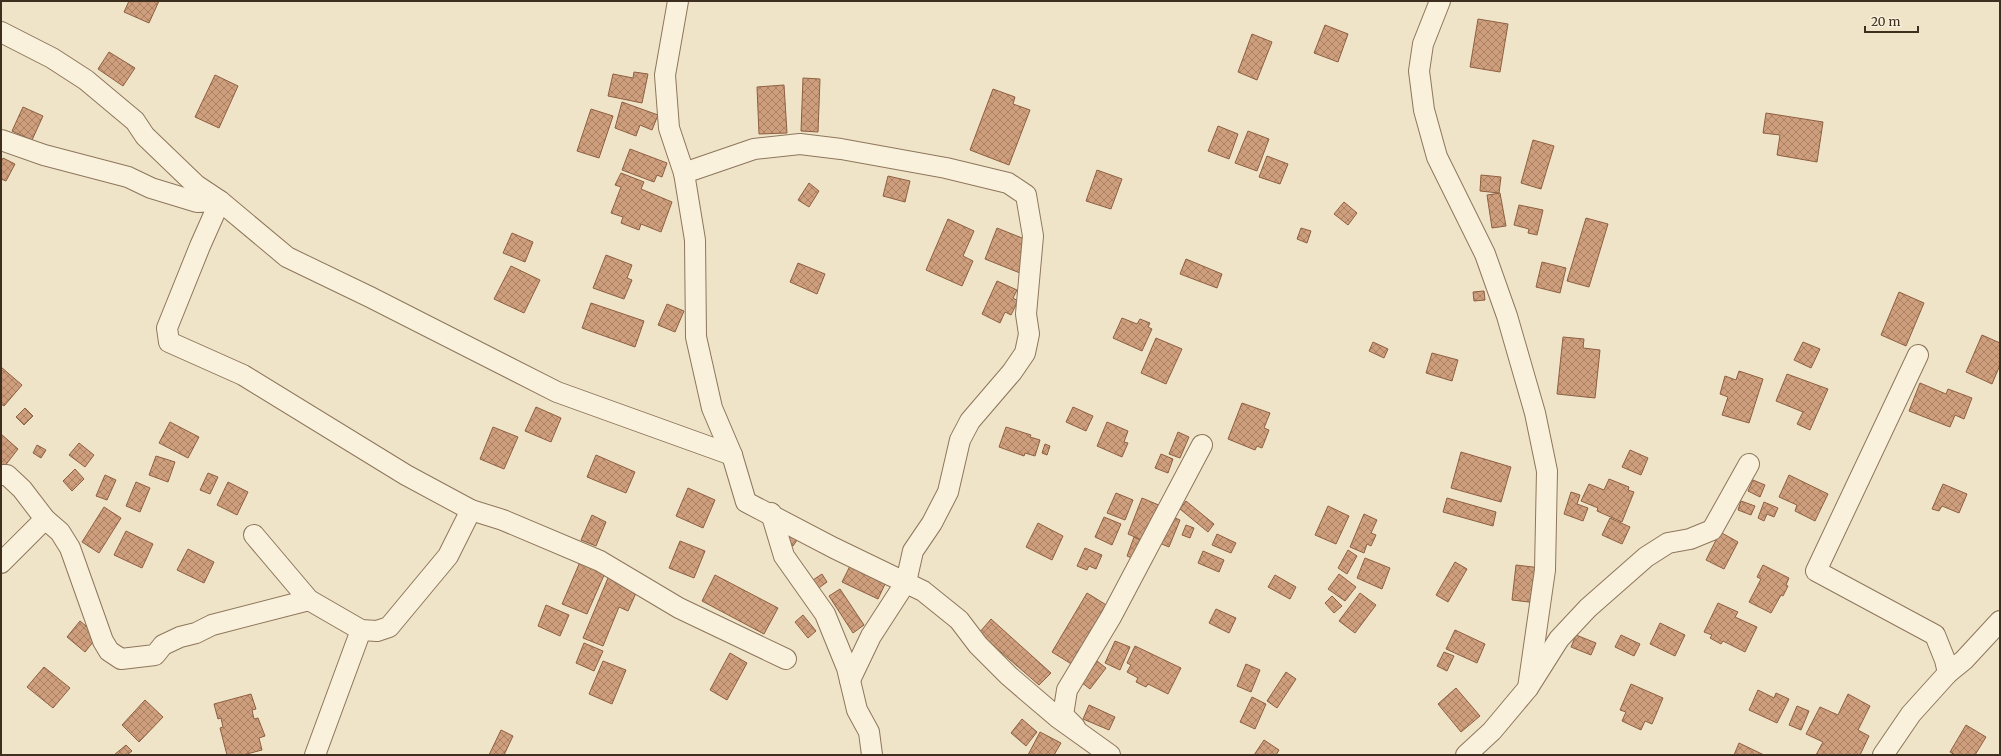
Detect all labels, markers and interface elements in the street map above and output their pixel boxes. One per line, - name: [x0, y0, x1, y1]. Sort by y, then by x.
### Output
- scale bar: [1865, 8, 1918, 34]
- text: 20 m: [1871, 14, 1900, 29]

